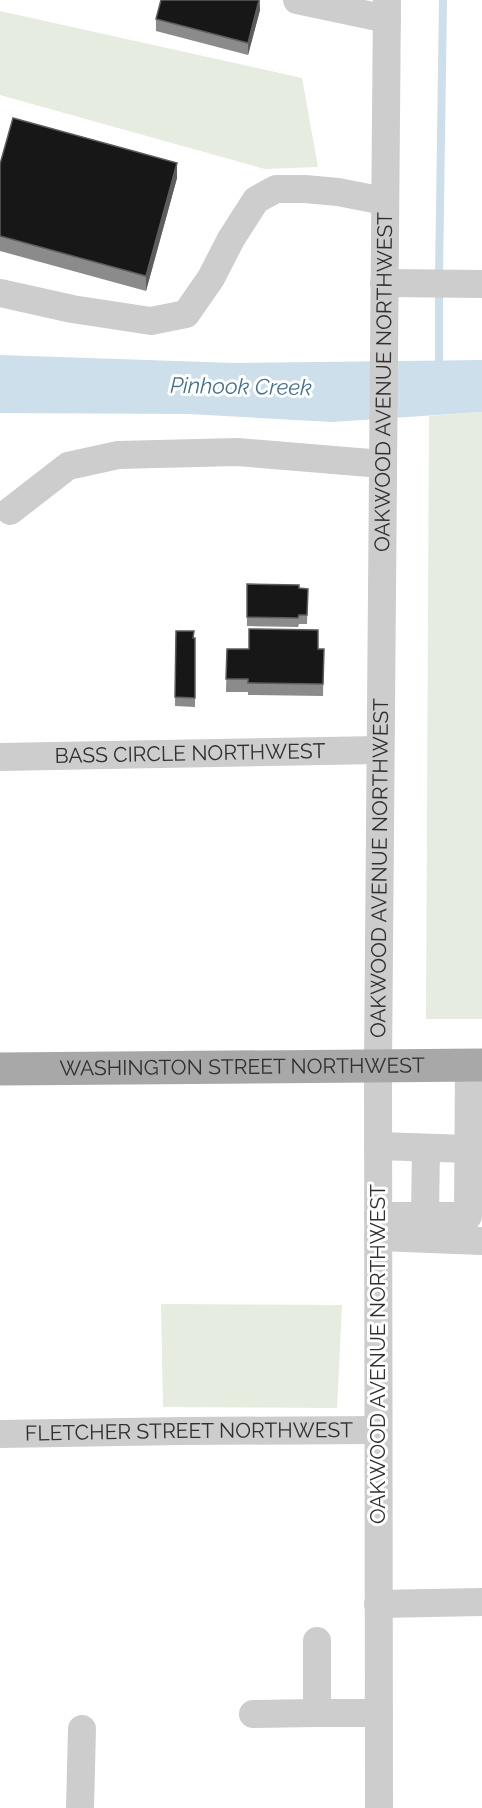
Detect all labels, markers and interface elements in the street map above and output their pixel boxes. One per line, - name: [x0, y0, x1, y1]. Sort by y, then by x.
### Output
- street label: OAKWOOD AVENUE NORTHWEST: [369, 212, 397, 552]
- water label: Pinhook Creek: [170, 372, 312, 400]
- street label: OAKWOOD AVENUE NORTHWEST: [365, 698, 393, 1038]
- street label: BASS CIRCLE NORTHWEST: [54, 738, 326, 768]
- street label: WASHINGTON STREET NORTHWEST: [59, 1052, 425, 1081]
- street label: OAKWOOD AVENUE NORTHWEST: [365, 1184, 390, 1524]
- street label: FLETCHER STREET NORTHWEST: [25, 1417, 353, 1446]

